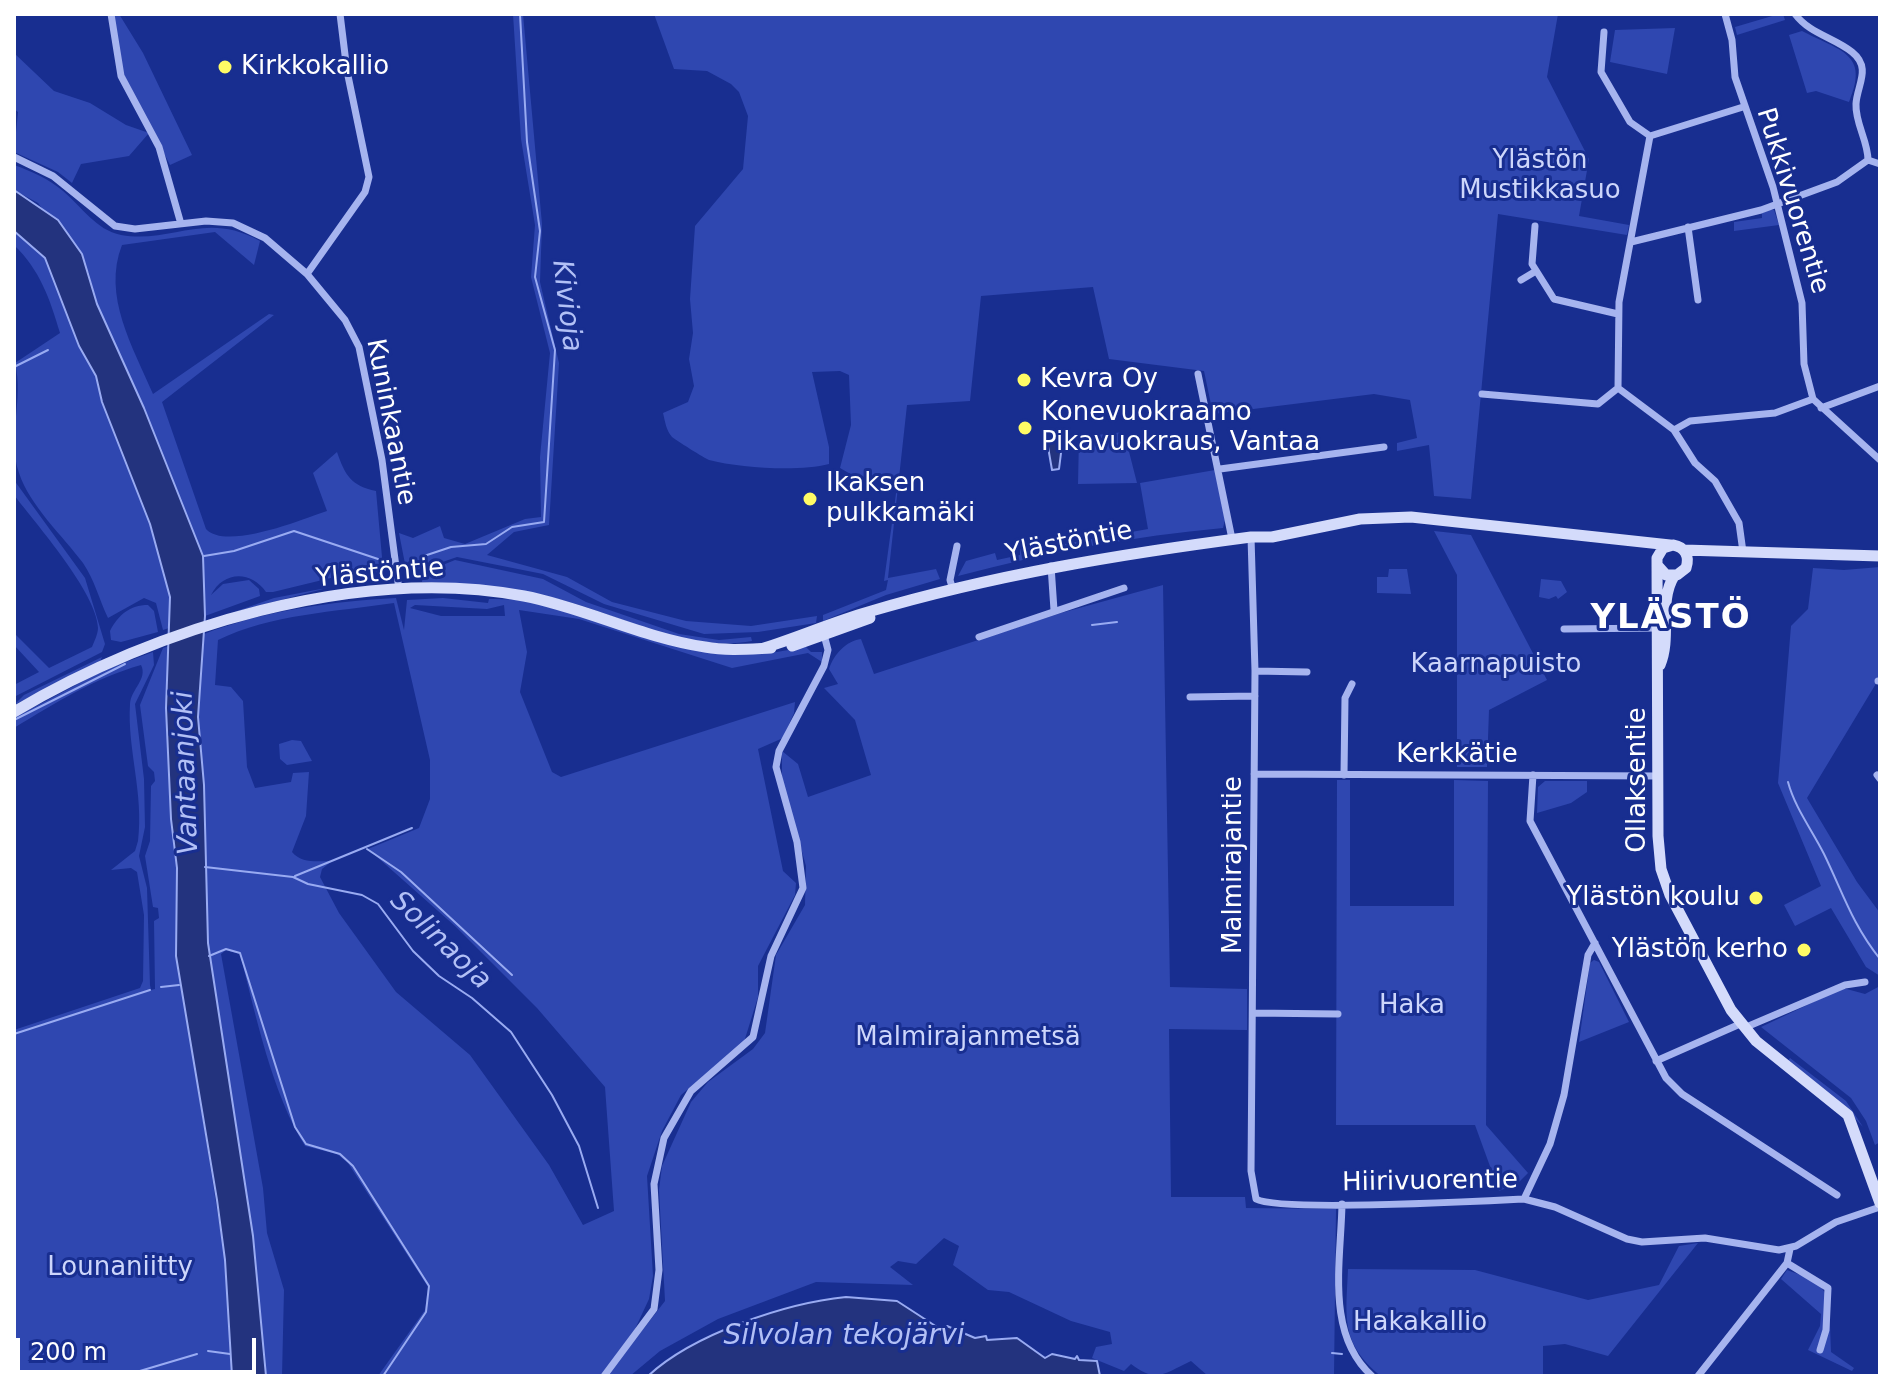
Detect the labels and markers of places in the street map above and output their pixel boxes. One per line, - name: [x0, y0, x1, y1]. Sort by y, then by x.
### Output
- place label: Kirkkokallio: [241, 51, 389, 83]
- marker: Kirkkokallio: [216, 58, 234, 76]
- place label: Kevra Oy: [1040, 364, 1158, 396]
- marker: Kevra Oy: [1015, 371, 1033, 389]
- place label: Konevuokraamo Pikavuokraus, Vantaa: [1041, 397, 1320, 458]
- marker: Konevuokraamo Pikavuokraus, Vantaa: [1016, 419, 1034, 437]
- place label: Ikaksen pulkkamäki: [826, 468, 975, 530]
- marker: Ikaksen pulkkamäki: [801, 490, 819, 508]
- place label: Ylästön koulu: [1566, 882, 1740, 914]
- marker: Ylästön koulu: [1747, 889, 1765, 907]
- place label: Ylästön kerho: [1612, 934, 1788, 966]
- marker: Ylästön kerho: [1795, 941, 1813, 959]

